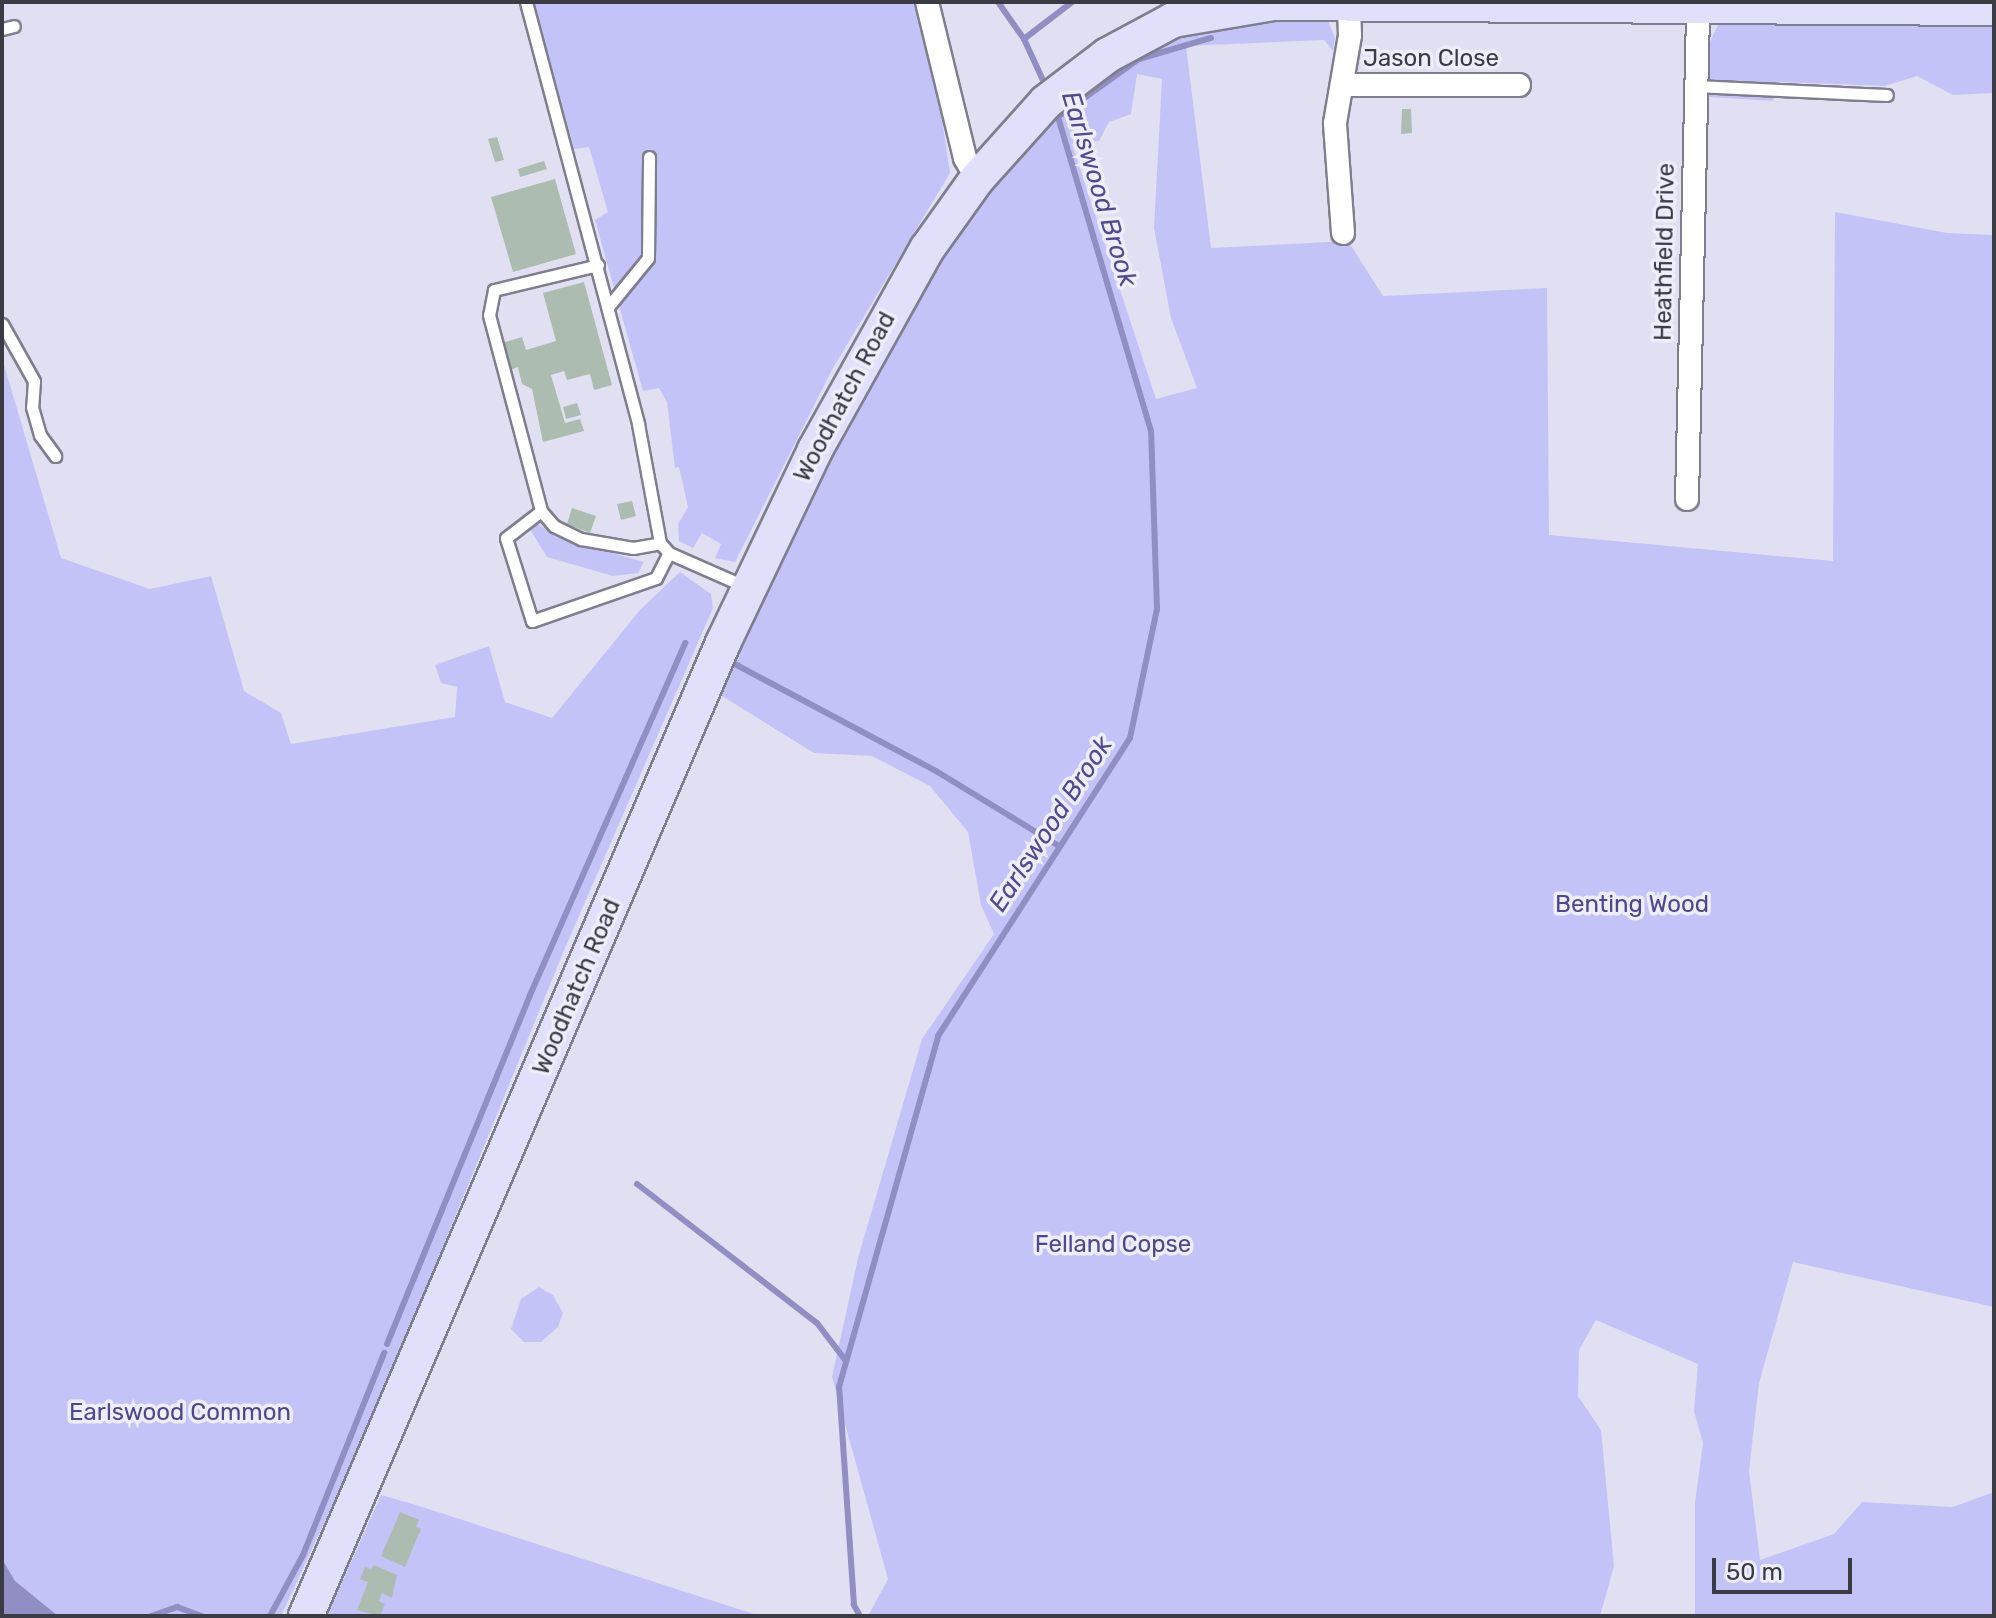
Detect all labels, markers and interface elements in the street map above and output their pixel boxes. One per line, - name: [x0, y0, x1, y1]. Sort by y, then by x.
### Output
- street label: Jason Close: [1363, 45, 1499, 73]
- water label: Earlswood Brook: [1054, 88, 1144, 290]
- street label: Heathfield Drive: [1649, 163, 1681, 341]
- street label: Woodhatch Road: [788, 307, 902, 487]
- water label: Earlswood Brook: [983, 730, 1119, 918]
- park label: Benting Wood: [1555, 891, 1709, 919]
- street label: Woodhatch Road: [527, 895, 627, 1079]
- park label: Felland Copse: [1035, 1231, 1191, 1259]
- park label: Earlswood Common: [69, 1399, 291, 1427]
- scale bar: [1716, 1542, 1856, 1592]
- text: 50 m: [1726, 1558, 1783, 1586]

